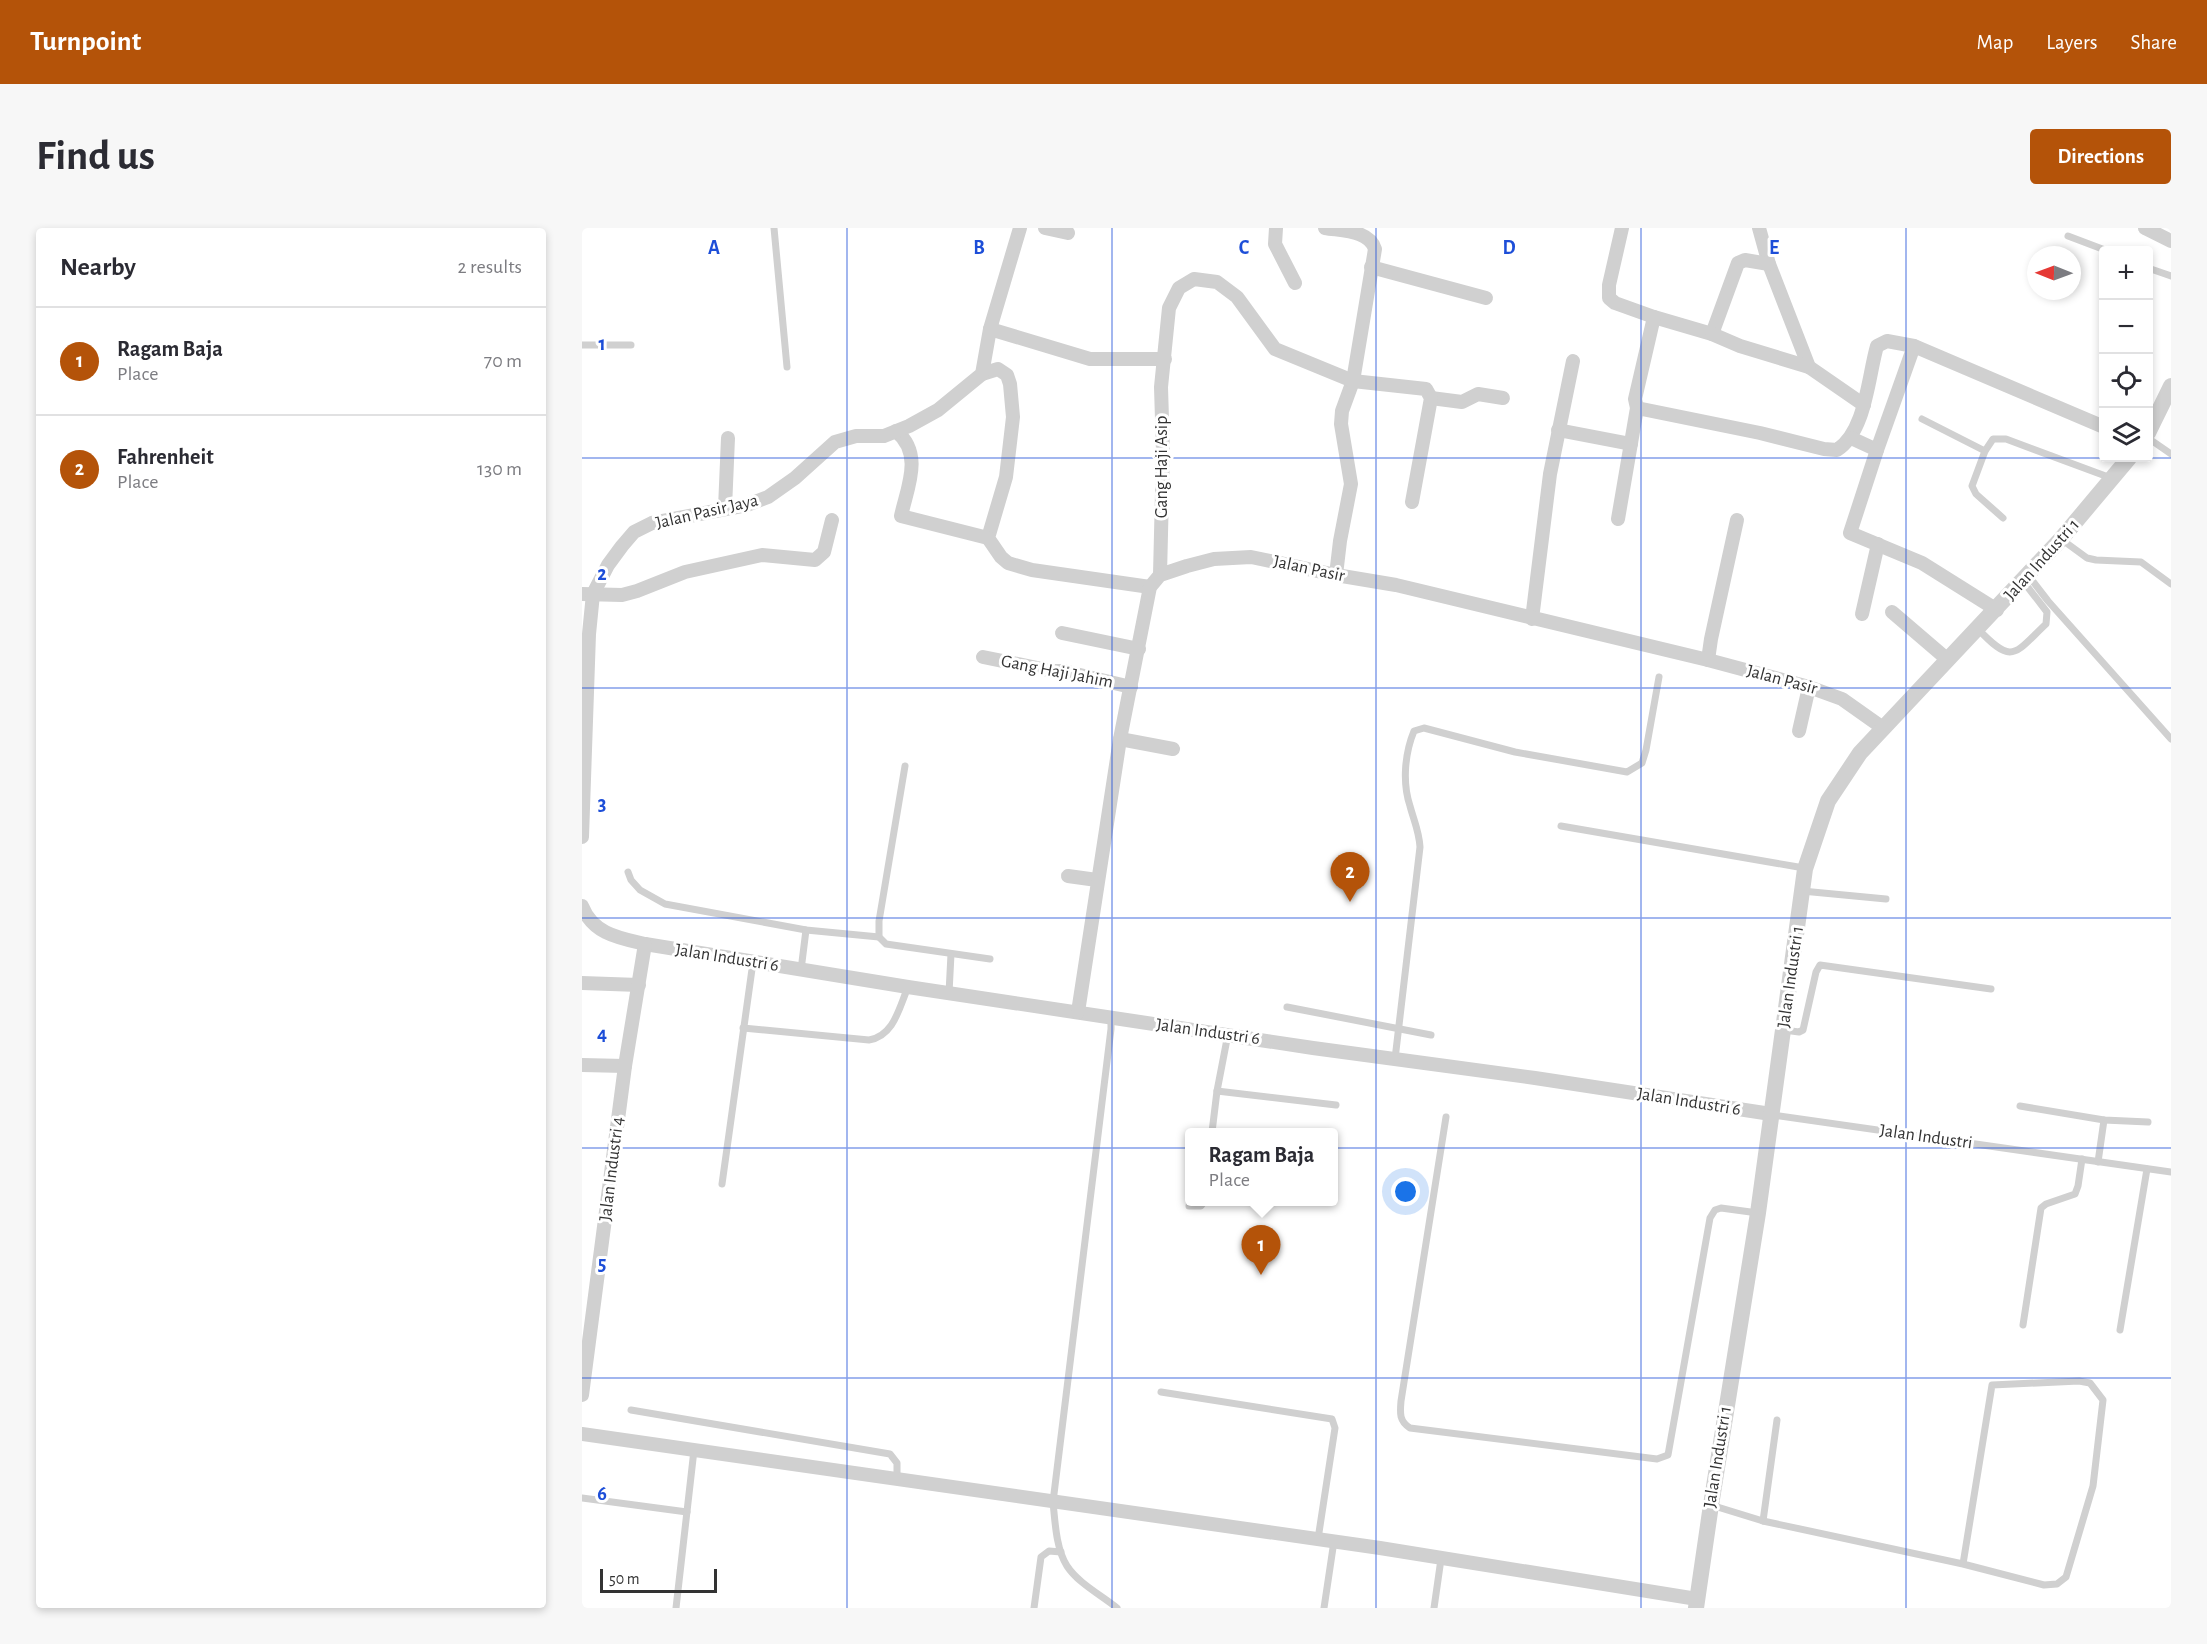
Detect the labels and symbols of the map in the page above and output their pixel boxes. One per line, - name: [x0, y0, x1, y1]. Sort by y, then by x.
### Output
- text: A: [708, 238, 720, 258]
- text: B: [973, 238, 985, 258]
- text: C: [1239, 238, 1250, 258]
- text: D: [1502, 238, 1516, 258]
- text: E: [1769, 238, 1779, 258]
- north arrow: [2027, 246, 2081, 300]
- text: 1: [598, 334, 606, 354]
- street label: Gang Haji Asip: [1153, 416, 1171, 518]
- street label: Jalan Pasir Jaya: [654, 491, 760, 533]
- street label: Jalan Industri 1: [2001, 516, 2083, 604]
- street label: Jalan Pasir: [1272, 553, 1346, 585]
- text: 2: [597, 564, 607, 584]
- street label: Gang Haji Jahim: [999, 652, 1115, 692]
- street label: Jalan Pasir: [1745, 662, 1819, 698]
- text: 3: [598, 794, 606, 814]
- pin: 2: [1330, 852, 1370, 902]
- street label: Jalan Industri 1: [1775, 925, 1807, 1029]
- street label: Jalan Industri 6: [674, 941, 780, 975]
- street label: Jalan Industri 6: [1155, 1016, 1261, 1048]
- text: 4: [597, 1024, 607, 1044]
- street label: Jalan Industri 6: [1636, 1085, 1742, 1119]
- street label: Jalan Industri 4: [597, 1115, 627, 1222]
- street label: Jalan Industri: [1879, 1122, 1973, 1152]
- your location: [1391, 1177, 1420, 1206]
- pin: 1: [1242, 1226, 1280, 1275]
- text: 5: [598, 1254, 606, 1274]
- street label: Jalan Industri 1: [1701, 1405, 1735, 1509]
- text: 6: [597, 1484, 607, 1504]
- scale bar: [600, 1566, 717, 1594]

